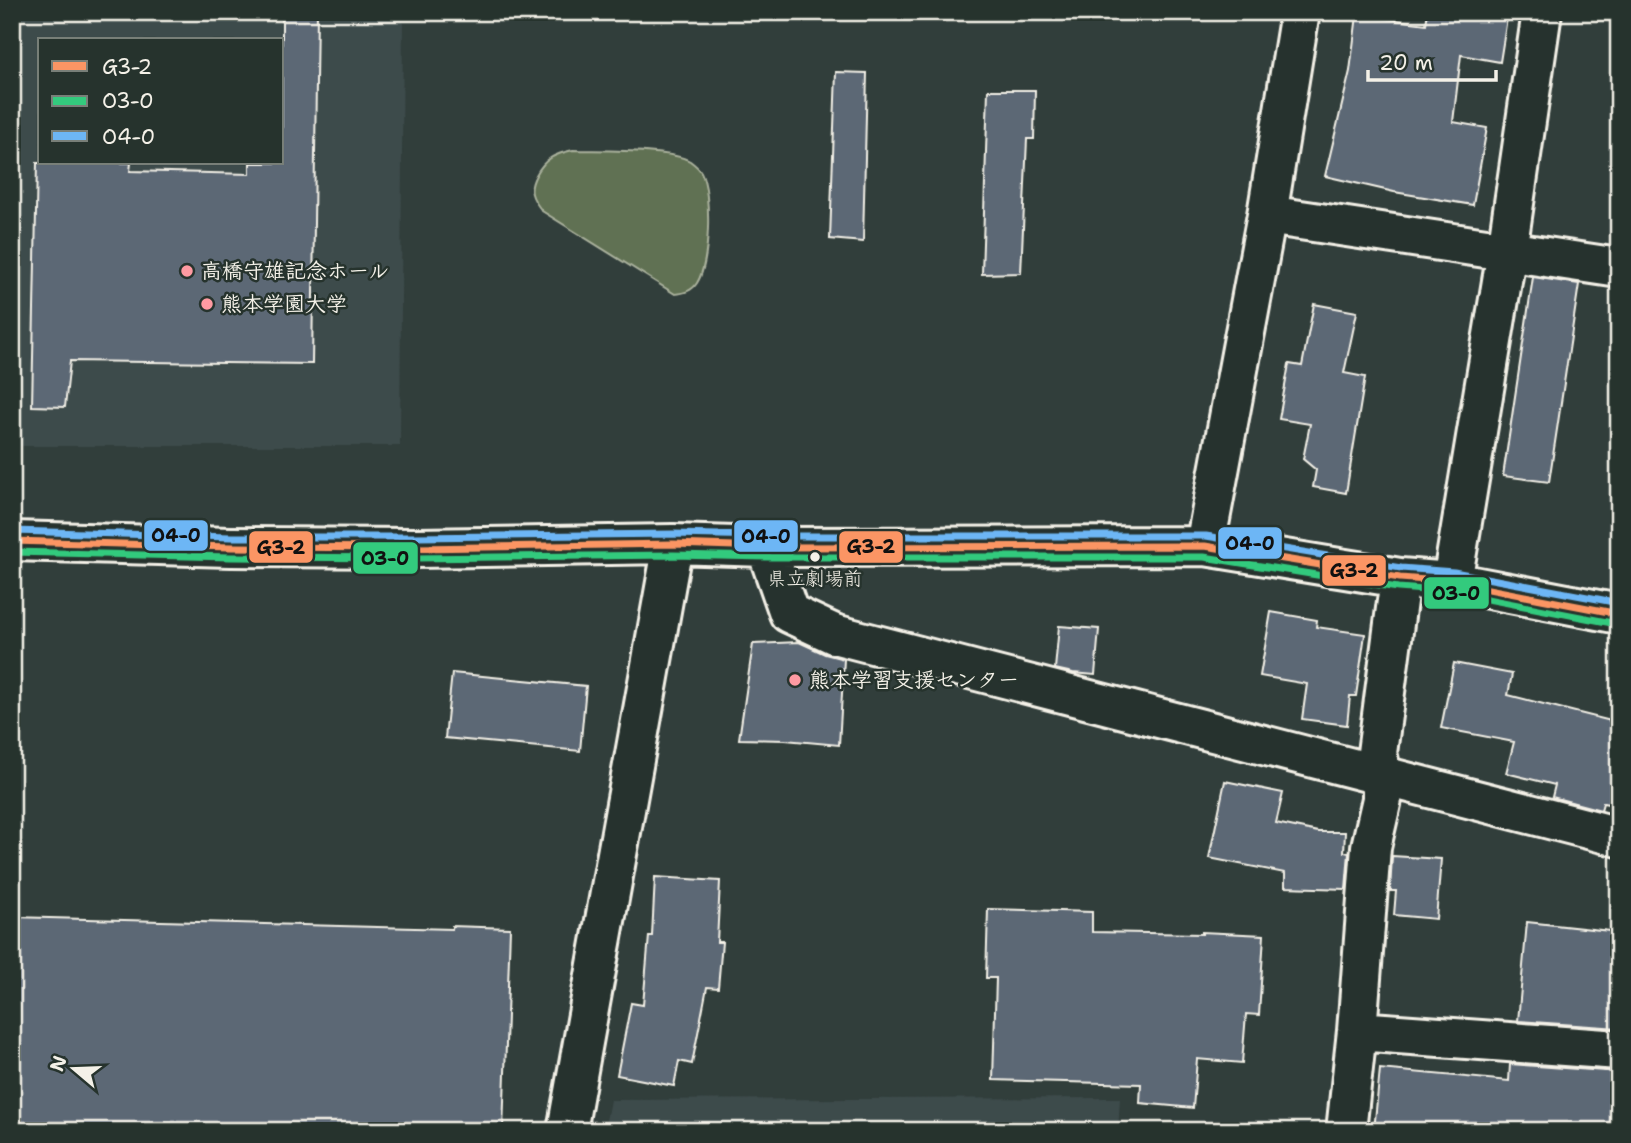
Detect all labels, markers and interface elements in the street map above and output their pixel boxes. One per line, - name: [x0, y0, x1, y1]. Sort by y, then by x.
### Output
- legend: [38, 38, 284, 164]
- scale bar: [1368, 38, 1496, 82]
- text: 20 m: [1379, 49, 1433, 77]
- text: G3-2: [102, 53, 152, 81]
- text: O3-0: [102, 87, 154, 115]
- text: O4-0: [102, 123, 155, 151]
- place label: 高橋守雄記念ホール: [201, 257, 389, 285]
- marker: 高橋守雄記念ホール: [179, 263, 195, 279]
- place label: 熊本学園大学: [221, 290, 347, 318]
- marker: 熊本学園大学: [199, 296, 215, 312]
- line badge: O4-0: [143, 519, 209, 552]
- line badge: O4-0: [733, 519, 799, 553]
- text: O4-0: [151, 523, 201, 548]
- text: O4-0: [741, 524, 791, 549]
- line badge: O4-0: [1217, 526, 1283, 560]
- line badge: G3-2: [248, 530, 314, 564]
- line badge: G3-2: [838, 530, 904, 564]
- text: O4-0: [1225, 531, 1275, 556]
- text: G3-2: [847, 534, 895, 559]
- text: G3-2: [257, 535, 305, 560]
- line badge: O3-0: [352, 541, 419, 575]
- text: O3-0: [361, 546, 409, 571]
- marker: 県立劇場前: [808, 550, 822, 564]
- line badge: G3-2: [1321, 554, 1387, 587]
- text: G3-2: [1330, 558, 1378, 583]
- place label: 県立劇場前: [767, 566, 863, 591]
- line badge: O3-0: [1423, 576, 1490, 610]
- text: O3-0: [1432, 581, 1480, 606]
- place label: 熊本学習支援センター: [809, 666, 1019, 694]
- marker: 熊本学習支援センター: [787, 672, 803, 688]
- north arrow: [38, 1034, 108, 1104]
- text: N: [44, 1052, 73, 1075]

